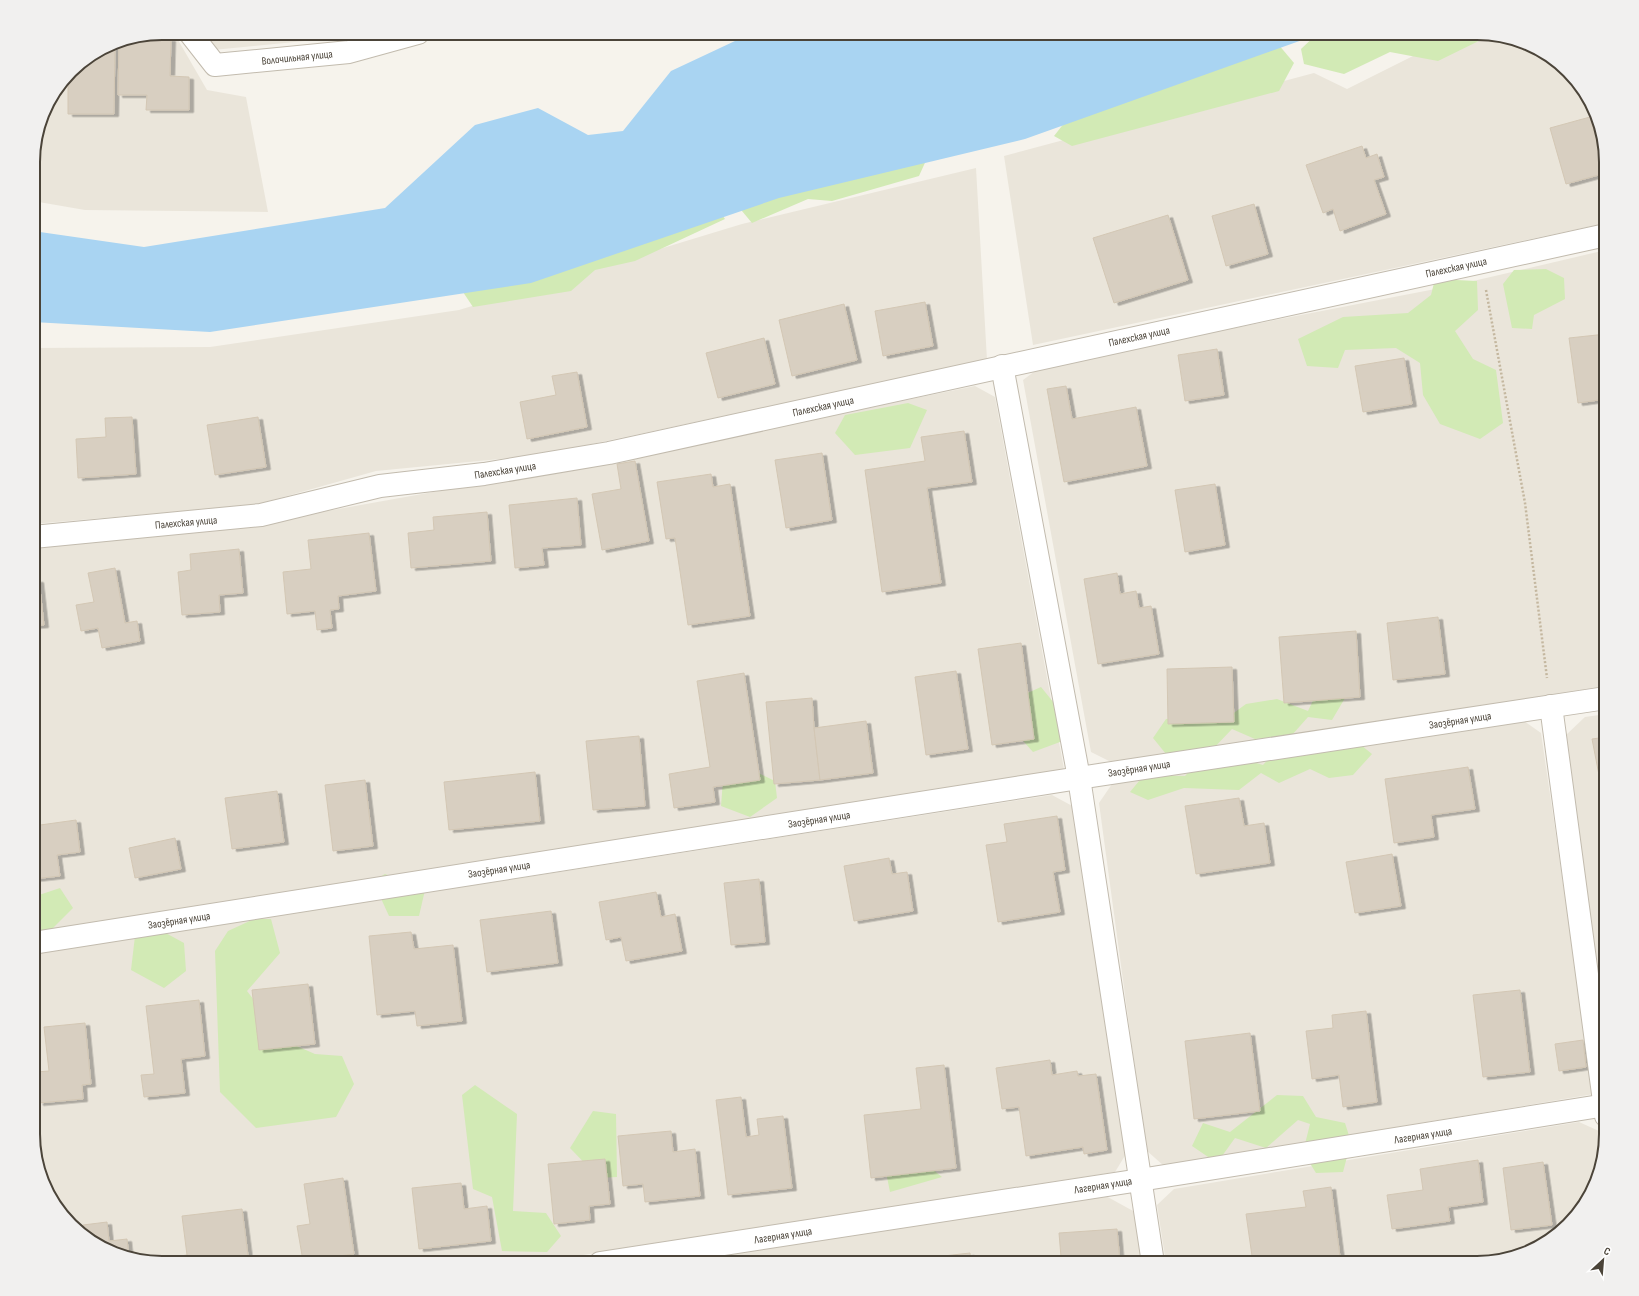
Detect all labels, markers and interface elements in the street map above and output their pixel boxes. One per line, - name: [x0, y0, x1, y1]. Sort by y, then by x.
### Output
- street label: Волочильная улица: [261, 47, 333, 68]
- street label: Палехская улица: [1424, 255, 1488, 280]
- street label: Палехская улица: [1107, 324, 1171, 349]
- street label: Палехская улица: [791, 394, 855, 419]
- street label: Палехская улица: [473, 459, 537, 482]
- street label: Палехская улица: [154, 513, 218, 532]
- street label: Заозёрная улица: [1428, 709, 1492, 732]
- street label: Заозёрная улица: [1107, 757, 1171, 780]
- street label: Заозёрная улица: [787, 808, 851, 831]
- street label: Заозёрная улица: [467, 858, 531, 881]
- street label: Заозёрная улица: [147, 909, 211, 932]
- street label: Лагерная улица: [1392, 1125, 1453, 1147]
- street label: Лагерная улица: [1072, 1175, 1133, 1197]
- street label: Лагерная улица: [752, 1225, 813, 1247]
- north arrow: [1583, 1240, 1623, 1280]
- text: С: [1602, 1244, 1613, 1259]

